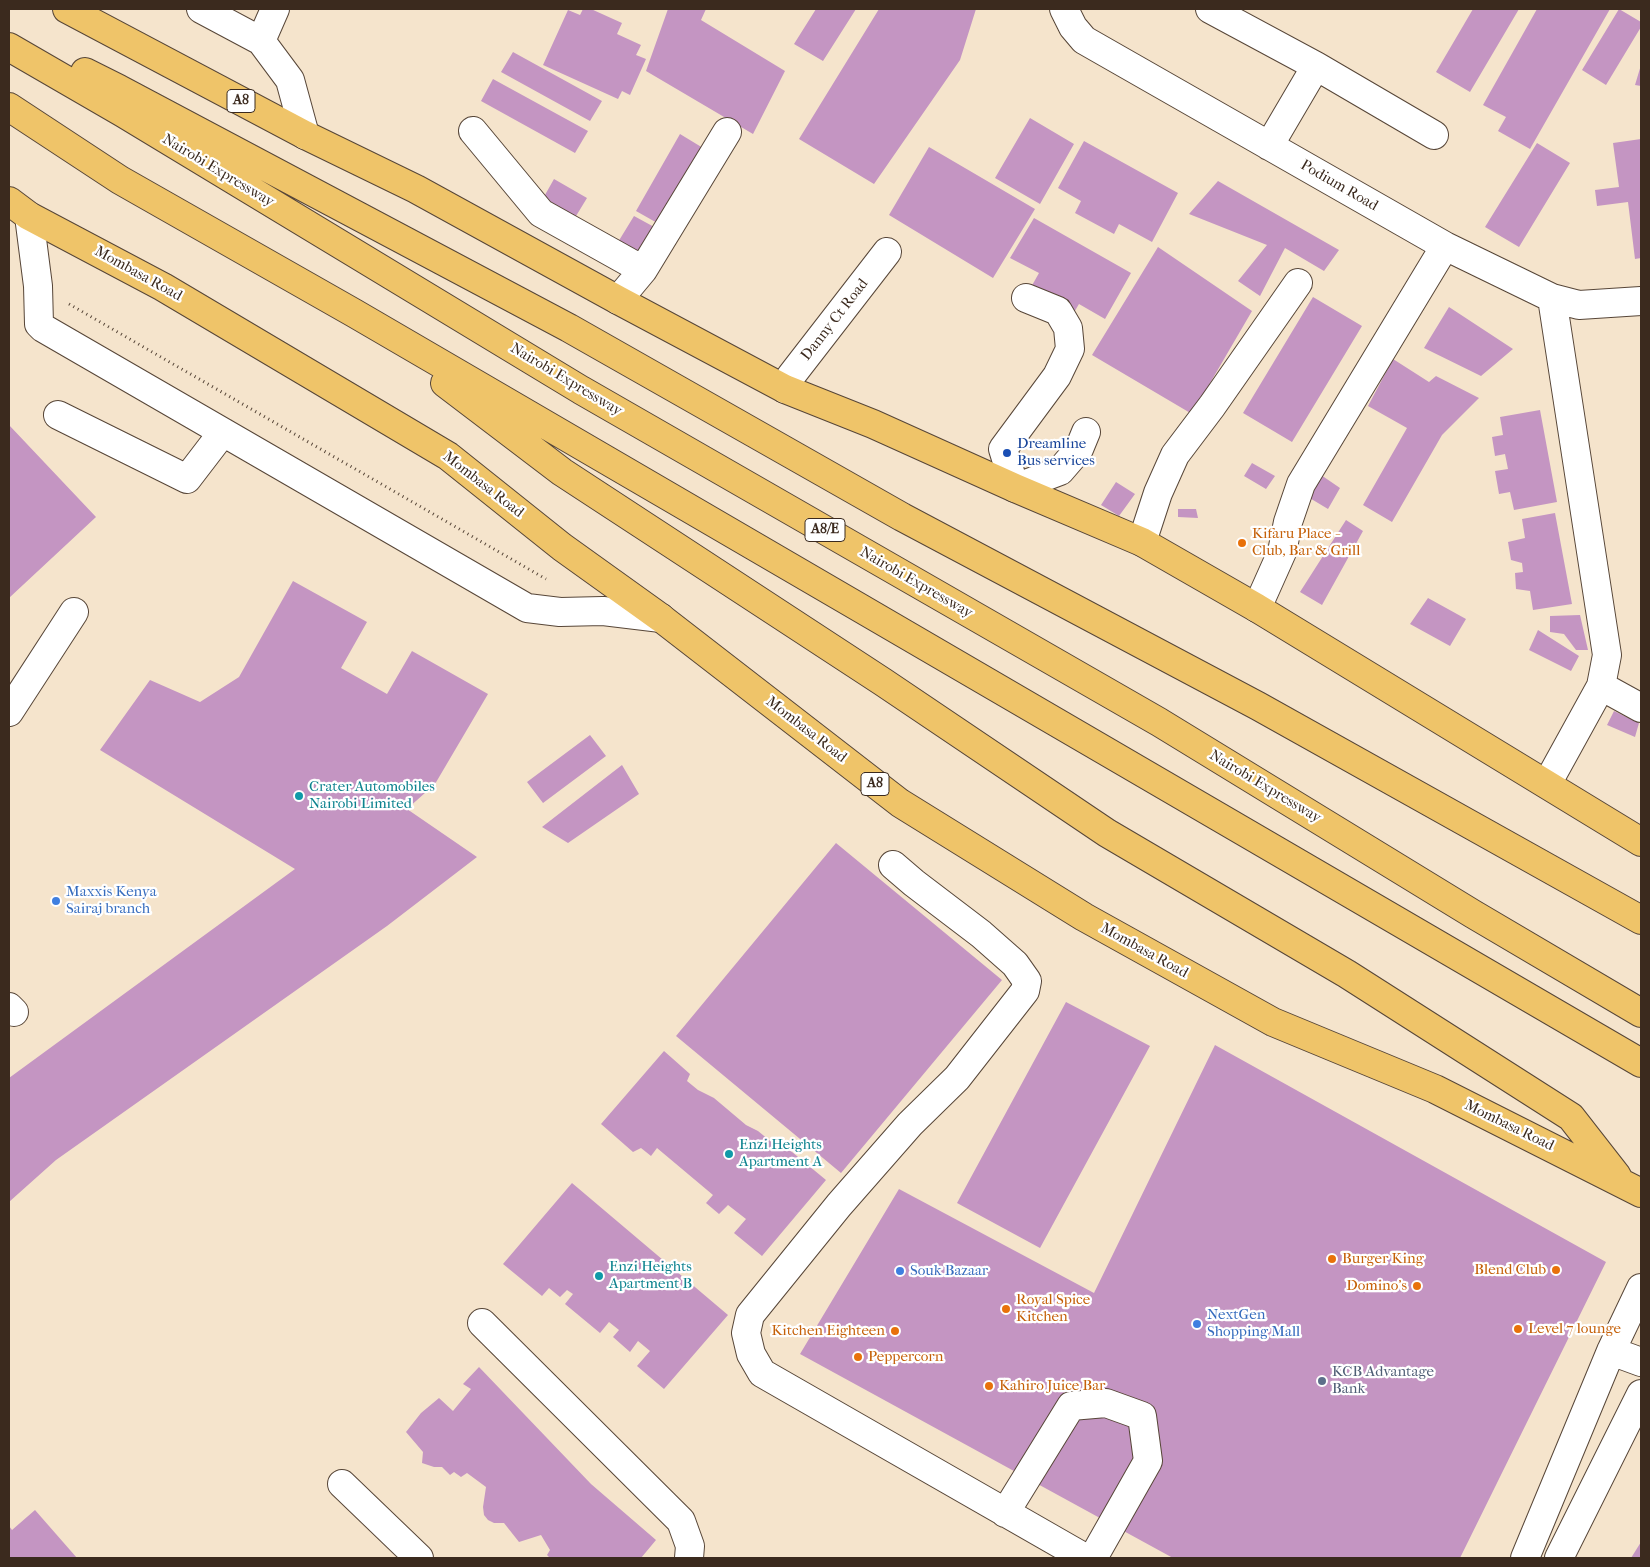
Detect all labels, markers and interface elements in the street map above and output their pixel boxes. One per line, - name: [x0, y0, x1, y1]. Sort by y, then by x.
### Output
- road number: A8: [227, 90, 255, 112]
- street label: Nairobi Expressway: [159, 131, 277, 211]
- street label: Podium Road: [1297, 157, 1381, 215]
- street label: Mombasa Road: [91, 243, 185, 305]
- street label: Danny Ct Road: [798, 276, 872, 364]
- street label: Nairobi Expressway: [507, 340, 625, 420]
- place label: Dreamline Bus services: [1017, 435, 1095, 470]
- marker: Dreamline Bus services: [1001, 447, 1013, 459]
- street label: Mombasa Road: [439, 448, 527, 522]
- road number: A8/E: [805, 518, 845, 542]
- place label: Kifaru Place - Club, Bar & Grill: [1252, 525, 1360, 560]
- marker: Kifaru Place - Club, Bar & Grill: [1236, 537, 1248, 549]
- street label: Nairobi Expressway: [856, 543, 976, 623]
- street label: Mombasa Road: [762, 693, 850, 767]
- street label: Nairobi Expressway: [1206, 747, 1324, 827]
- road number: A8: [861, 772, 889, 796]
- place label: Crater Automobiles Nairobi Limited: [309, 778, 435, 813]
- marker: Crater Automobiles Nairobi Limited: [293, 790, 305, 802]
- place label: Maxxis Kenya Sairaj branch: [66, 883, 157, 918]
- marker: Maxxis Kenya Sairaj branch: [50, 895, 62, 907]
- street label: Mombasa Road: [1097, 920, 1191, 982]
- street label: Mombasa Road: [1461, 1097, 1557, 1155]
- place label: Enzi Heights Apartment A: [739, 1136, 822, 1171]
- marker: Enzi Heights Apartment A: [723, 1148, 735, 1160]
- place label: Burger King: [1342, 1250, 1424, 1268]
- marker: Burger King: [1326, 1253, 1338, 1265]
- place label: Enzi Heights Apartment B: [609, 1258, 692, 1293]
- place label: Blend Club: [1474, 1261, 1546, 1279]
- place label: Souk Bazaar: [910, 1262, 988, 1280]
- marker: Blend Club: [1550, 1264, 1562, 1276]
- marker: Souk Bazaar: [894, 1265, 906, 1277]
- marker: Enzi Heights Apartment B: [593, 1270, 605, 1282]
- place label: Domino's: [1346, 1277, 1407, 1295]
- marker: Domino's: [1411, 1280, 1423, 1292]
- place label: Royal Spice Kitchen: [1016, 1291, 1090, 1326]
- marker: Royal Spice Kitchen: [1000, 1303, 1012, 1315]
- place label: NextGen Shopping Mall: [1207, 1306, 1300, 1341]
- marker: NextGen Shopping Mall: [1191, 1318, 1203, 1330]
- place label: Level 7 lounge: [1528, 1320, 1621, 1338]
- place label: Kitchen Eighteen: [771, 1322, 885, 1340]
- marker: Level 7 lounge: [1512, 1323, 1524, 1335]
- marker: Kitchen Eighteen: [889, 1325, 901, 1337]
- place label: Peppercorn: [868, 1348, 943, 1366]
- marker: Peppercorn: [852, 1351, 864, 1363]
- place label: KCB Advantage Bank: [1332, 1363, 1434, 1398]
- marker: KCB Advantage Bank: [1316, 1375, 1328, 1387]
- place label: Kahiro Juice Bar: [999, 1377, 1106, 1395]
- marker: Kahiro Juice Bar: [983, 1380, 995, 1392]

